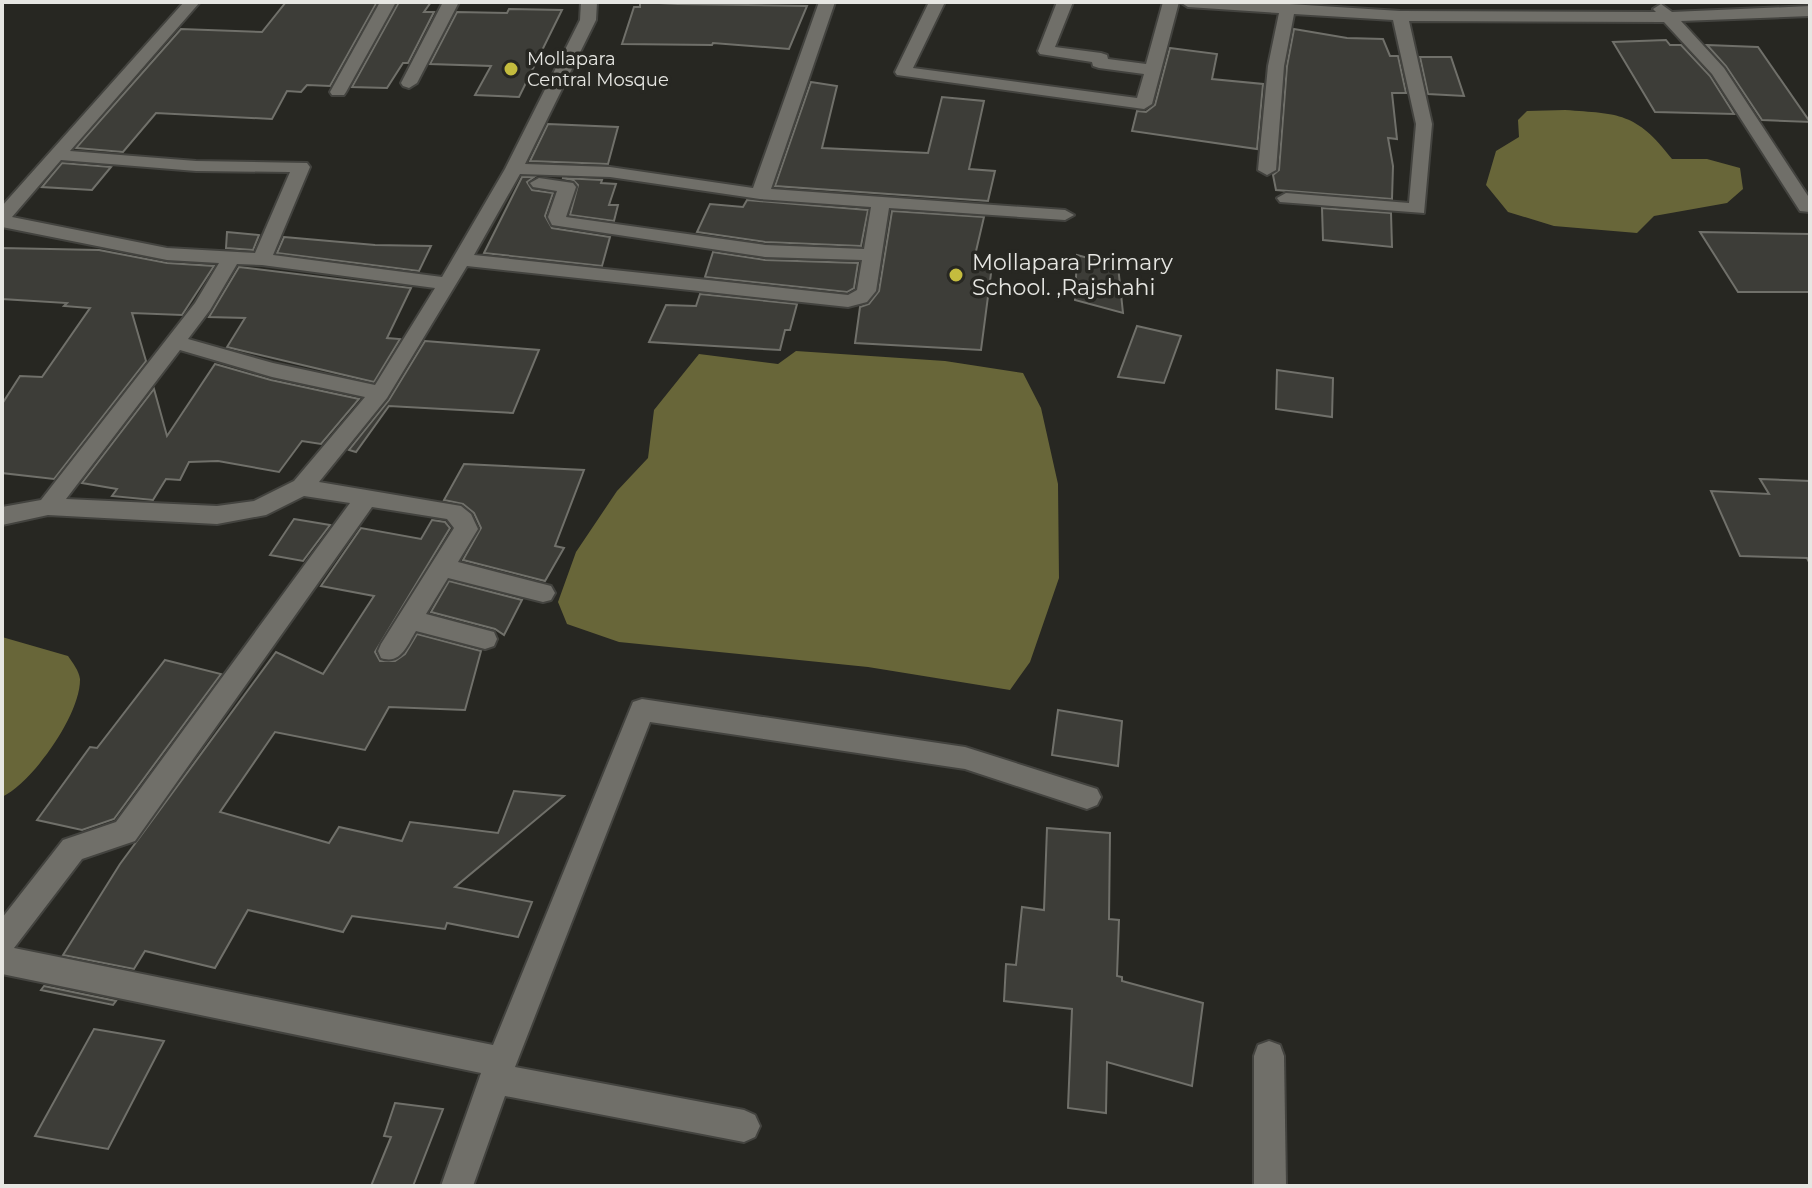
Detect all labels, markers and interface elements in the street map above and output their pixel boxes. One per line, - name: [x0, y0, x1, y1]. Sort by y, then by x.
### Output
- place label: Mollapara Central Mosque: [527, 48, 669, 91]
- marker: Mollapara Central Mosque: [502, 60, 520, 78]
- place label: Mollapara Primary School. ,Rajshahi: [972, 249, 1173, 301]
- marker: Mollapara Primary School. ,Rajshahi: [947, 266, 965, 284]

